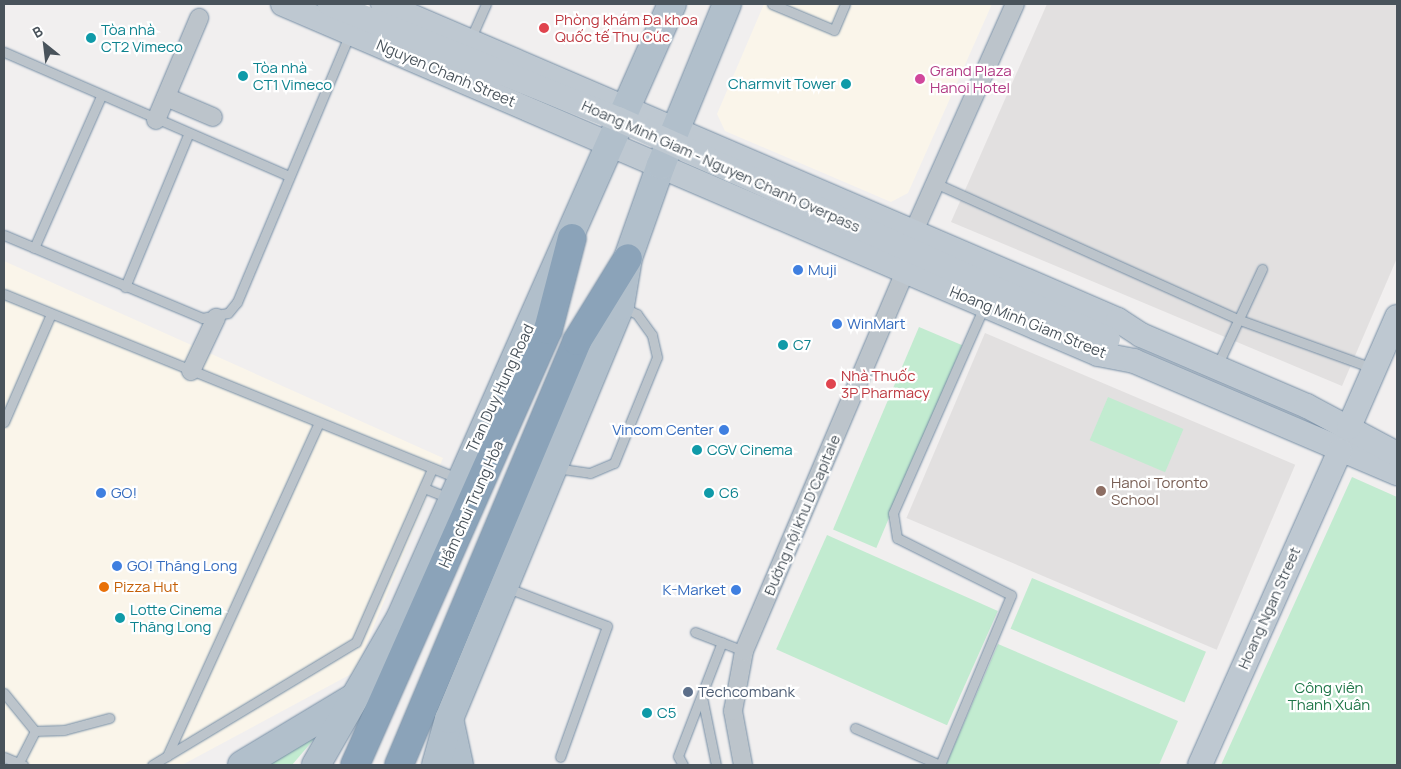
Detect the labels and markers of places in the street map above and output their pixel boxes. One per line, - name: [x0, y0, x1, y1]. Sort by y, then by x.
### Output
- place label: Phòng khám Đa khoa Quốc tế Thu Cúc: [555, 10, 698, 45]
- place label: Tòa nhà CT2 Vimeco: [101, 20, 183, 55]
- marker: Phòng khám Đa khoa Quốc tế Thu Cúc: [537, 21, 551, 35]
- marker: Tòa nhà CT2 Vimeco: [85, 32, 97, 44]
- place label: Tòa nhà CT1 Vimeco: [253, 58, 332, 93]
- place label: Grand Plaza Hanoi Hotel: [930, 61, 1011, 96]
- marker: Tòa nhà CT1 Vimeco: [237, 70, 249, 82]
- marker: Grand Plaza Hanoi Hotel: [914, 73, 926, 85]
- place label: Charmvit Tower: [728, 75, 836, 93]
- marker: Charmvit Tower: [840, 78, 852, 90]
- place label: Muji: [808, 261, 837, 279]
- marker: Muji: [792, 264, 804, 276]
- place label: WinMart: [847, 315, 905, 333]
- marker: WinMart: [831, 318, 843, 330]
- place label: C7: [793, 336, 811, 354]
- marker: C7: [777, 339, 789, 351]
- place label: Nhà Thuốc 3P Pharmacy: [841, 366, 930, 401]
- marker: Nhà Thuốc 3P Pharmacy: [825, 378, 837, 390]
- place label: Vincom Center: [612, 421, 714, 439]
- marker: Vincom Center: [718, 424, 730, 436]
- place label: CGV Cinema: [707, 441, 793, 459]
- marker: CGV Cinema: [691, 444, 703, 456]
- place label: Hanoi Toronto School: [1111, 473, 1208, 508]
- place label: GO!: [111, 484, 137, 502]
- place label: C6: [719, 484, 739, 502]
- marker: Hanoi Toronto School: [1095, 485, 1107, 497]
- marker: GO!: [95, 487, 107, 499]
- marker: C6: [703, 487, 715, 499]
- place label: GO! Thăng Long: [127, 557, 237, 575]
- marker: GO! Thăng Long: [111, 560, 123, 572]
- place label: Pizza Hut: [114, 578, 179, 596]
- marker: Pizza Hut: [98, 581, 110, 593]
- place label: K-Market: [662, 581, 726, 599]
- marker: K-Market: [730, 584, 742, 596]
- place label: Lotte Cinema Thăng Long: [130, 600, 222, 635]
- marker: Lotte Cinema Thăng Long: [114, 612, 126, 624]
- place label: Techcombank: [698, 683, 795, 701]
- marker: Techcombank: [682, 686, 694, 698]
- place label: C5: [657, 704, 676, 722]
- marker: C5: [641, 707, 653, 719]

